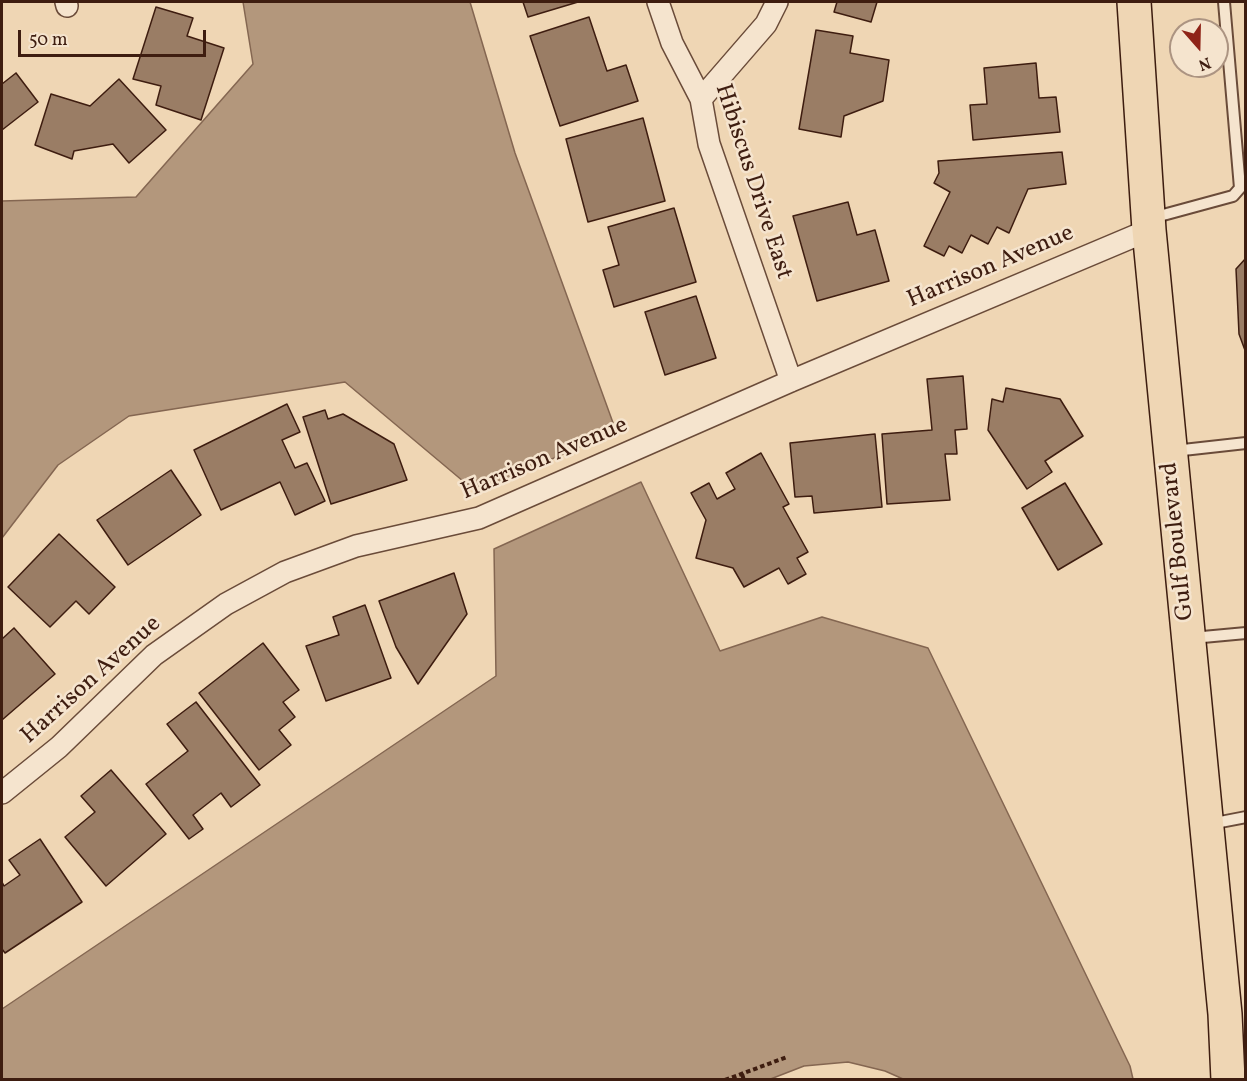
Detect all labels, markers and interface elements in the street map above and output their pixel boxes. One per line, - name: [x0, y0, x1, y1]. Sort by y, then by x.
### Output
- scale bar: [21, 18, 208, 56]
- north arrow: [1169, 18, 1229, 78]
- text: 50 m: [29, 28, 68, 53]
- text: N: [1195, 51, 1214, 75]
- street label: Hibiscus Drive East: [707, 81, 797, 283]
- street label: Harrison Avenue: [903, 220, 1079, 316]
- street label: Harrison Avenue: [457, 412, 633, 508]
- street label: Gulf Boulevard: [1156, 460, 1202, 622]
- street label: Harrison Avenue: [16, 611, 168, 751]

